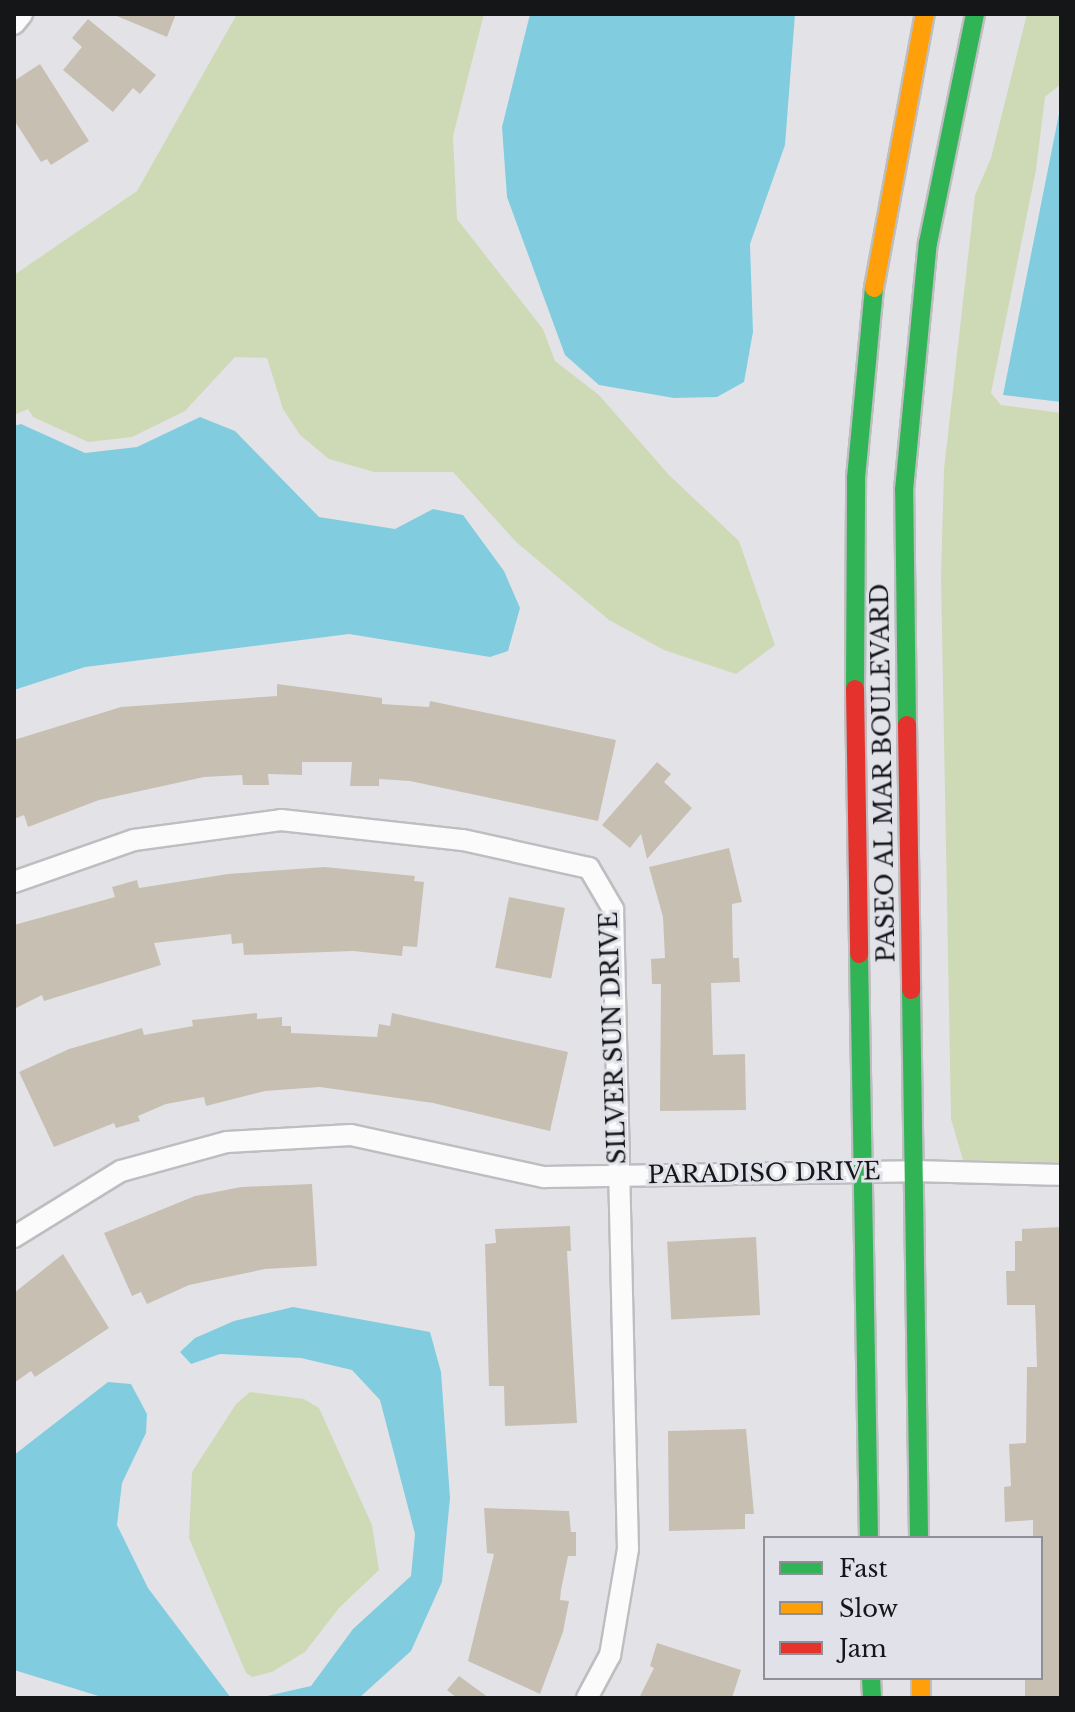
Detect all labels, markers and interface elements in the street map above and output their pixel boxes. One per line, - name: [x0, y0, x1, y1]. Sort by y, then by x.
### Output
- street label: PASEO AL MAR BOULEVARD: [865, 582, 901, 964]
- street label: SILVER SUN DRIVE: [594, 911, 632, 1165]
- street label: PARADISO DRIVE: [647, 1157, 881, 1189]
- legend: [763, 1536, 1043, 1680]
- text: Fast: [839, 1554, 887, 1583]
- text: Slow: [839, 1594, 898, 1623]
- text: Jam: [839, 1634, 887, 1663]

